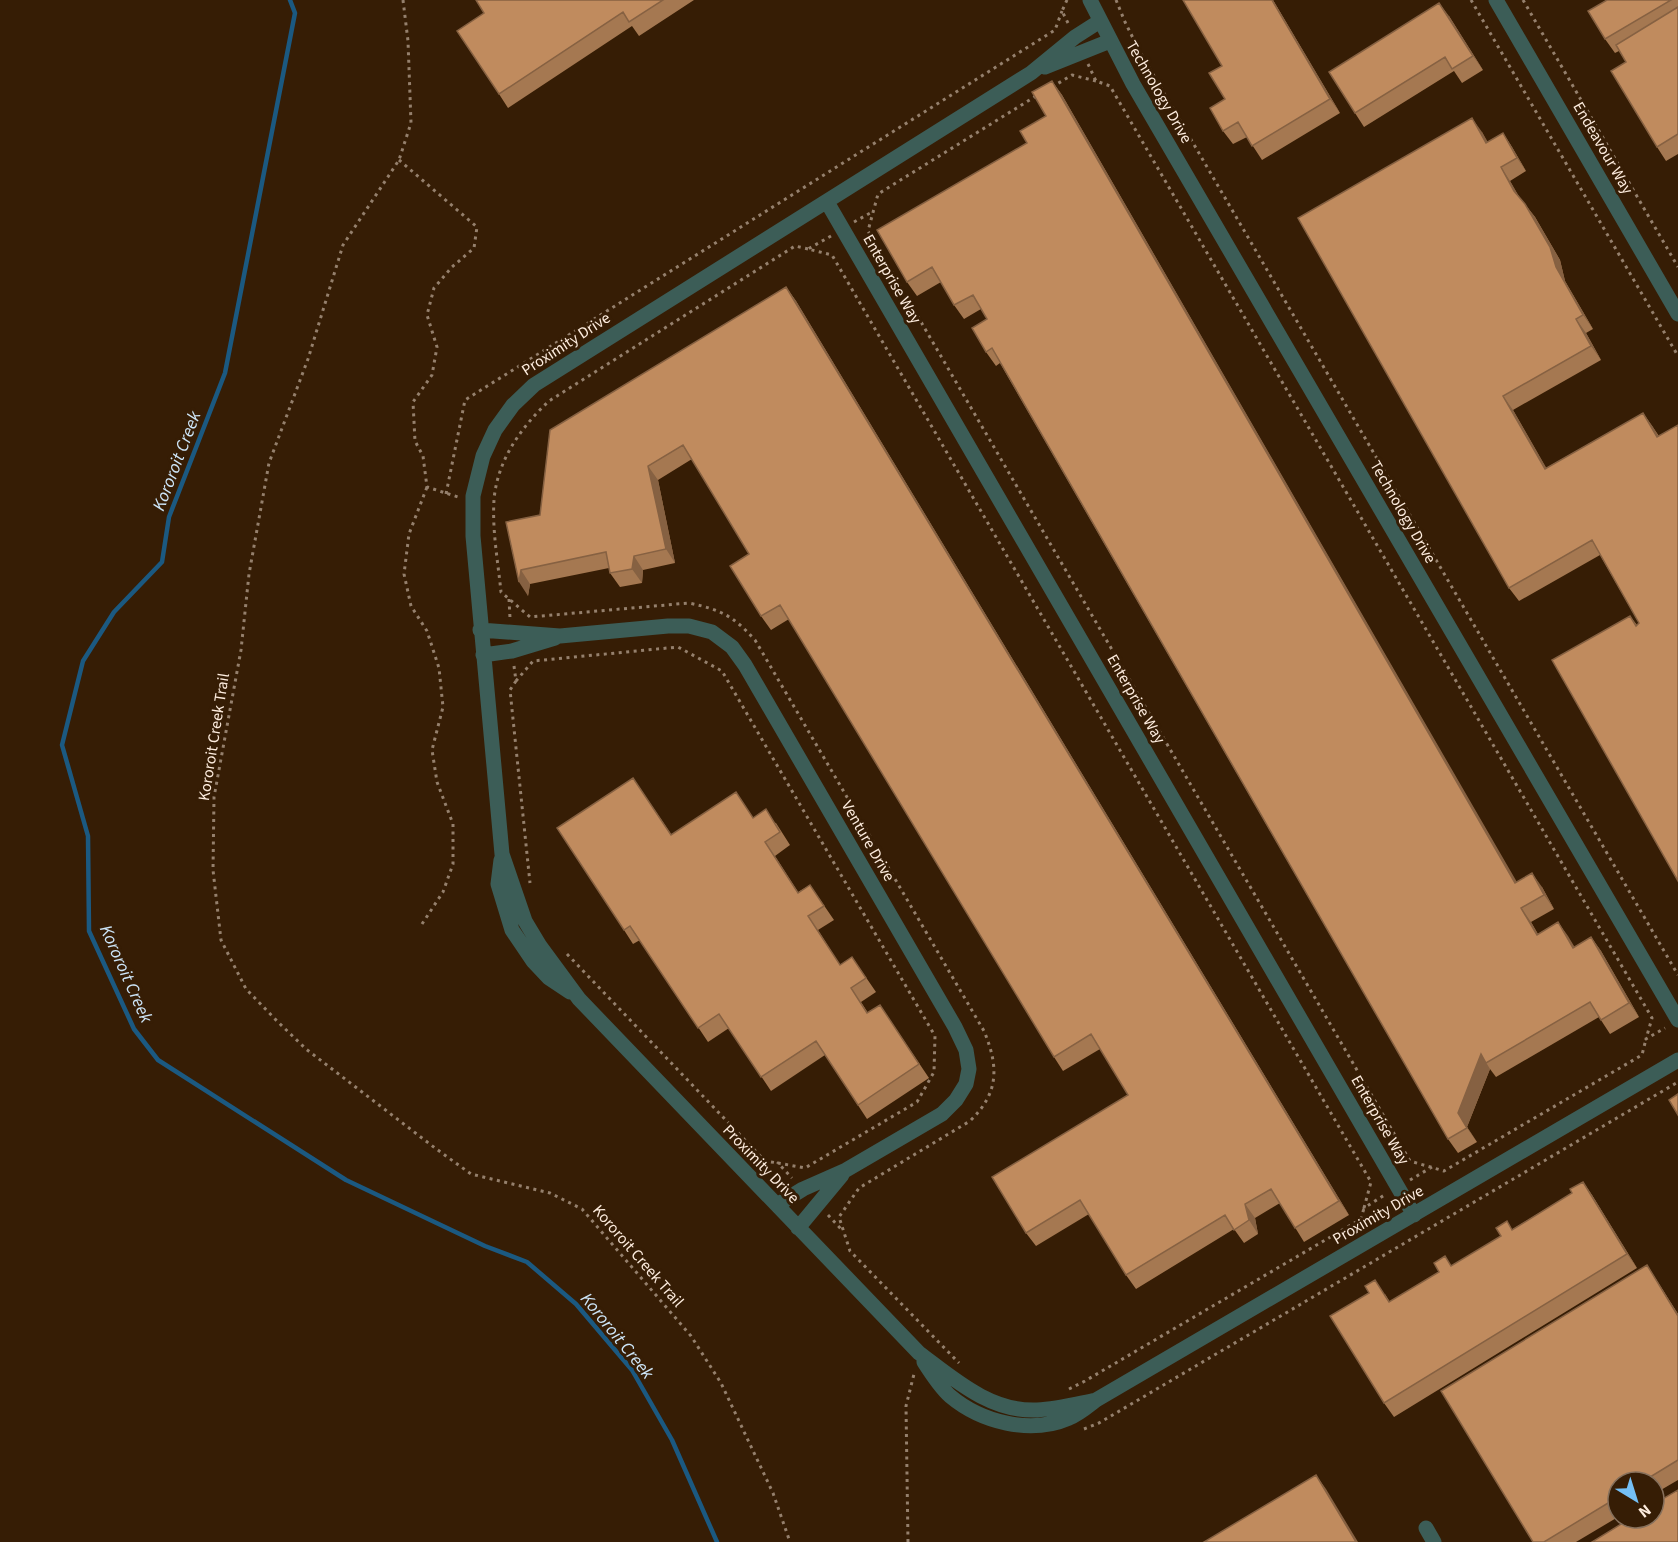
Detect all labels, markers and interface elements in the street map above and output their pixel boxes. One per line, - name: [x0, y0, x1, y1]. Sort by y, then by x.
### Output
- street label: Technology Drive: [1121, 37, 1197, 147]
- street label: Endeavour Way: [1568, 98, 1639, 199]
- street label: Enterprise Way: [857, 230, 927, 328]
- street label: Proximity Drive: [517, 307, 615, 381]
- water label: Kororoit Creek: [147, 407, 208, 514]
- street label: Technology Drive: [1365, 457, 1441, 567]
- street label: Enterprise Way: [1101, 650, 1171, 748]
- street label: Kororoit Creek Trail: [193, 672, 235, 802]
- street label: Venture Drive: [836, 797, 900, 886]
- water label: Kororoit Creek: [93, 921, 159, 1027]
- street label: Enterprise Way: [1345, 1071, 1415, 1169]
- street label: Proximity Drive: [718, 1120, 804, 1208]
- street label: Proximity Drive: [1328, 1180, 1428, 1250]
- street label: Kororoit Creek Trail: [587, 1200, 689, 1312]
- water label: Kororoit Creek: [574, 1287, 660, 1385]
- north arrow: [1606, 1470, 1666, 1530]
- text: N: [1634, 1499, 1656, 1523]

